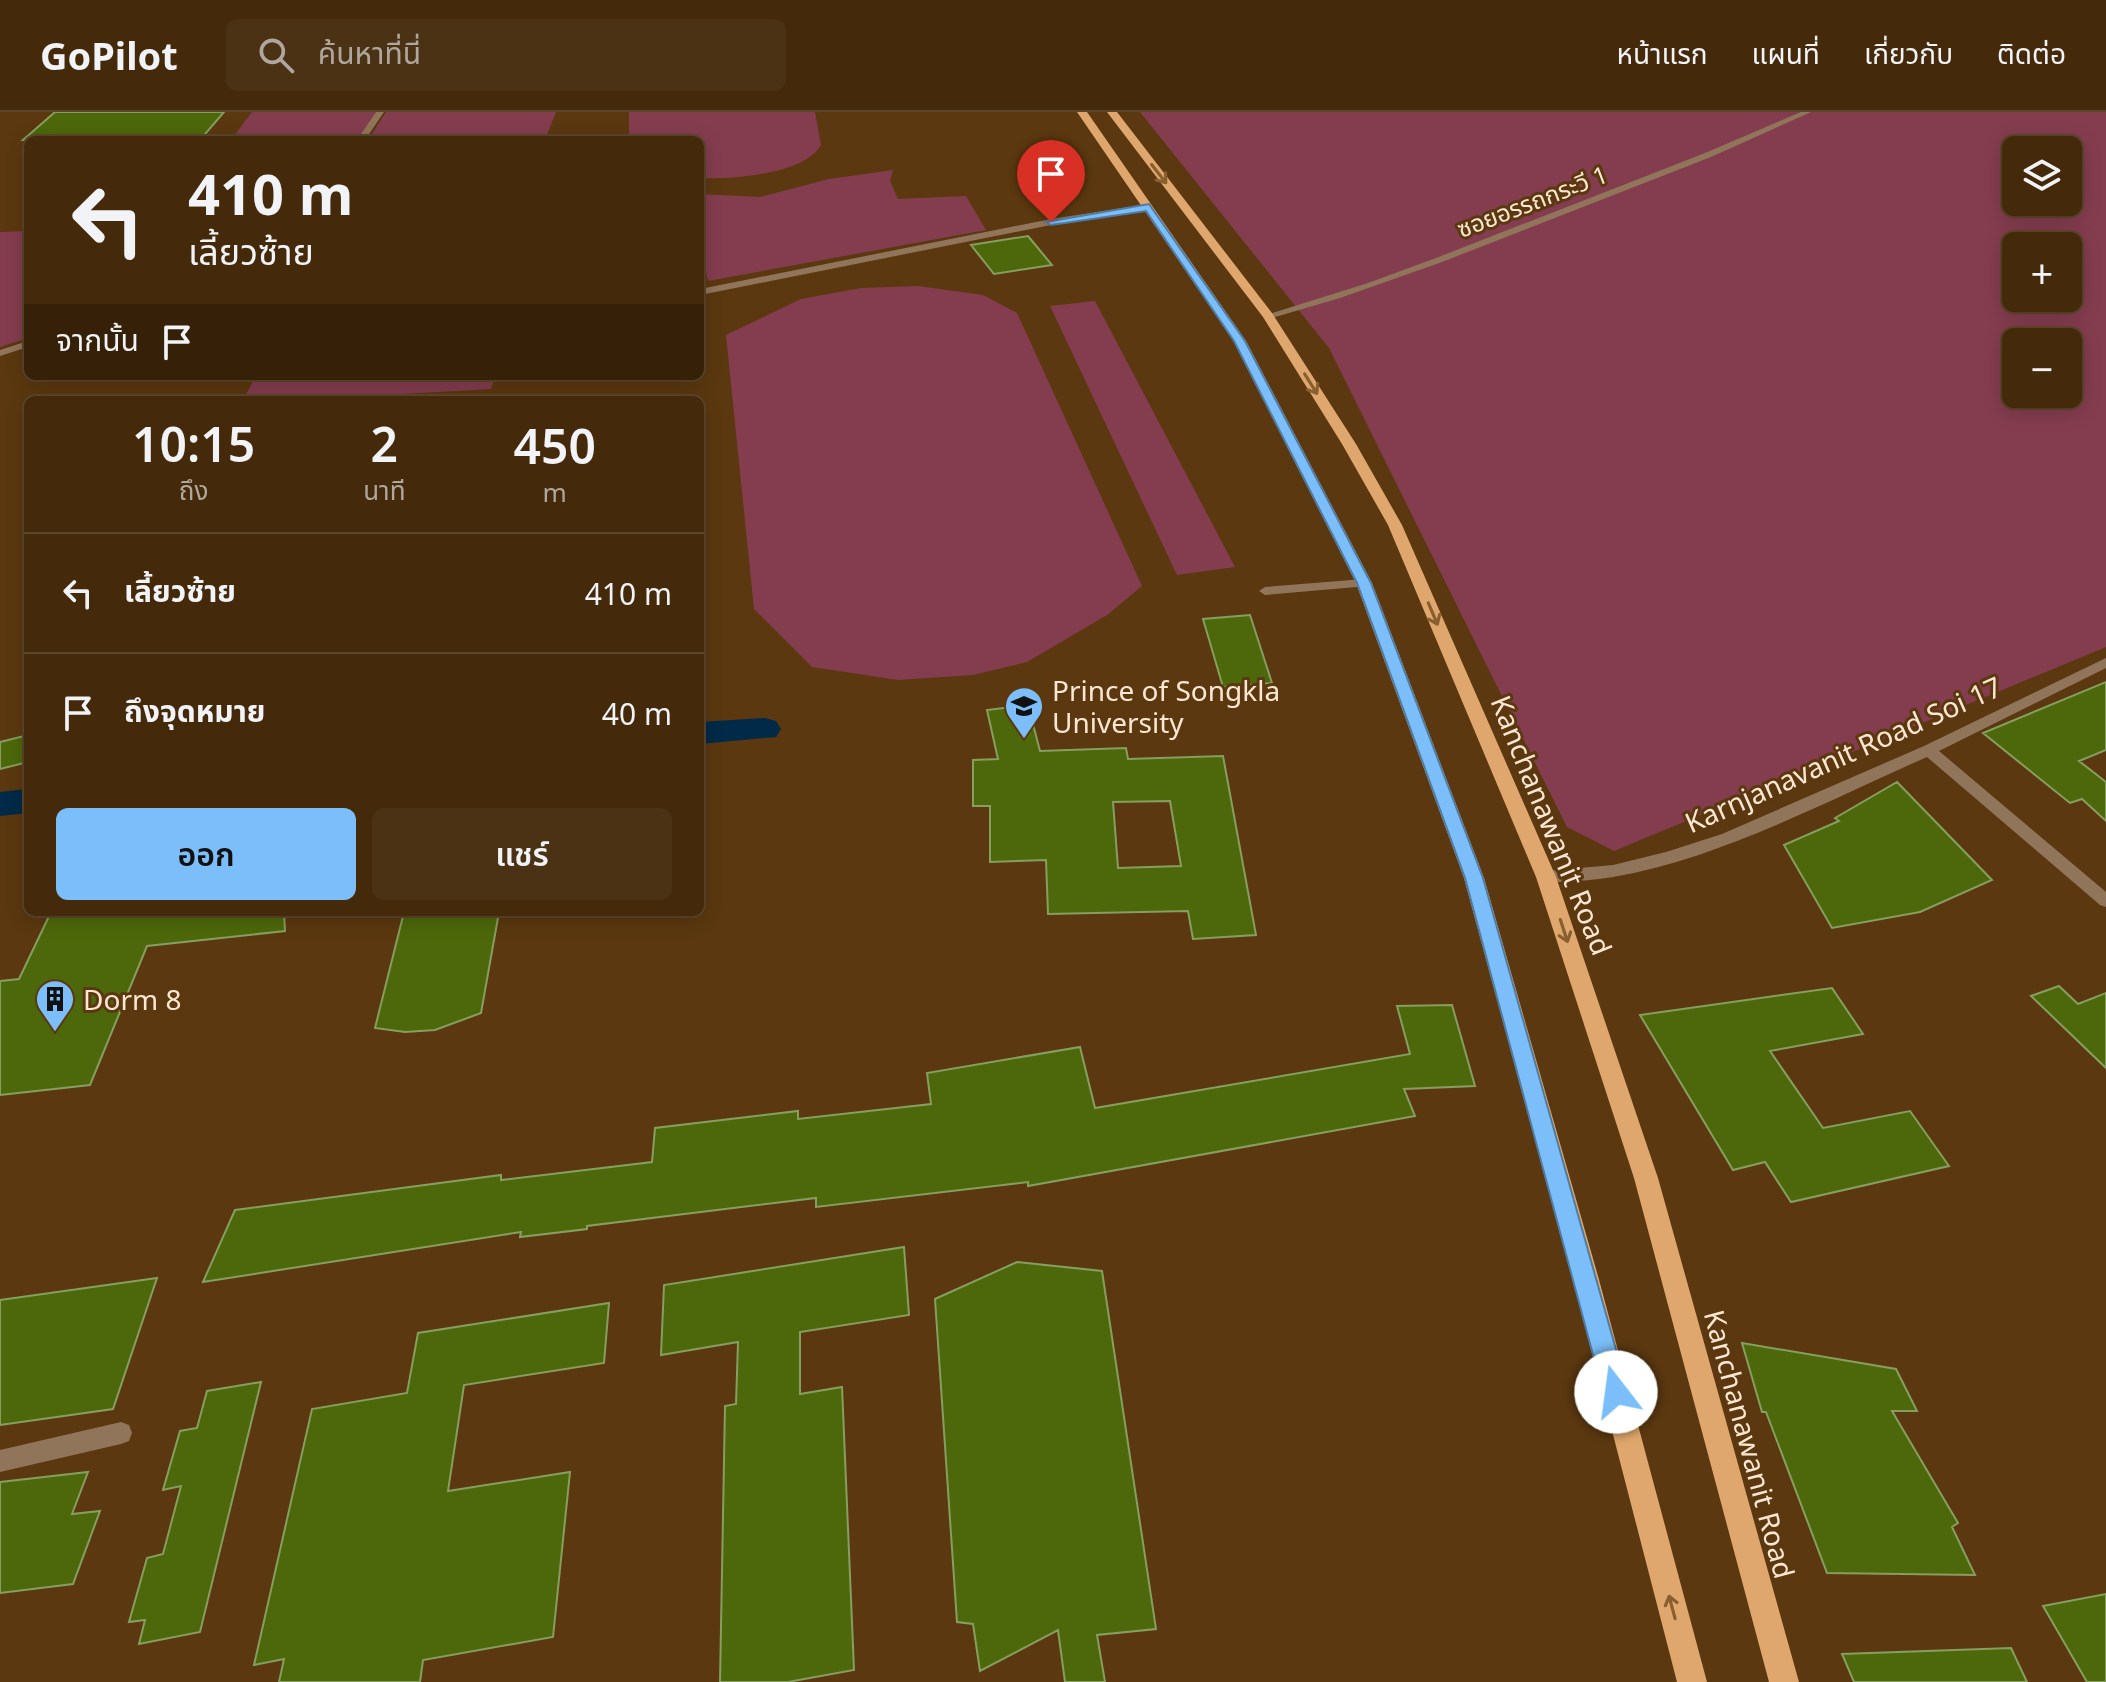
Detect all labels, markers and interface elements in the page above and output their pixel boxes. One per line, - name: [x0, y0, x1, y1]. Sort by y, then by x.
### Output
- search box: [226, 19, 786, 91]
- text: GoPilot: [40, 29, 178, 81]
- text: ค้นหาที่นี่: [318, 32, 421, 73]
- icon: search: [254, 33, 298, 77]
- text: หน้าแรก: [1617, 34, 1708, 72]
- text: แผนที่: [1752, 34, 1820, 72]
- text: เกี่ยวกับ: [1864, 34, 1953, 72]
- text: ติดต่อ: [1997, 34, 2066, 72]
- map controls: [2002, 136, 2082, 408]
- button: layers: [2002, 136, 2082, 216]
- pin: [1017, 140, 1085, 222]
- icon: arrive: [1029, 152, 1073, 196]
- text: 410 m: [188, 155, 353, 231]
- street label: ซอยอรรถกระวี 1: [1452, 157, 1612, 245]
- one-way arrow: [1151, 163, 1168, 184]
- icon: left: [56, 168, 160, 272]
- text: เลี้ยวซ้าย: [188, 227, 314, 276]
- button: +: [2002, 232, 2082, 312]
- text: จากนั้น: [56, 319, 139, 360]
- icon: arrive: [155, 320, 199, 364]
- button: −: [2002, 328, 2082, 408]
- one-way arrow: [1304, 372, 1320, 395]
- text: 10:15: [132, 411, 255, 476]
- text: 2: [371, 411, 398, 476]
- text: 450: [514, 413, 596, 478]
- text: ถึง: [179, 472, 208, 508]
- text: นาที: [363, 472, 406, 508]
- text: m: [543, 474, 567, 510]
- text: เลี้ยวซ้าย: [124, 570, 236, 611]
- icon: left: [56, 571, 100, 615]
- text: 410 m: [585, 573, 672, 614]
- one-way arrow: [1426, 601, 1441, 625]
- street label: Karnjanavanit Road Soi 17: [1679, 667, 2007, 841]
- place label: Prince of Songkla University: [1052, 671, 1280, 741]
- school or university icon: Prince of Songkla University: [1003, 685, 1045, 740]
- text: ถึงจุดหมาย: [124, 690, 265, 731]
- street label: Kanchanawanit Road: [1483, 690, 1621, 960]
- icon: arrive: [56, 691, 100, 735]
- text: 40 m: [602, 693, 672, 734]
- button: ออก: [56, 808, 356, 900]
- button: แชร์: [372, 808, 672, 900]
- one-way arrow: [1558, 918, 1573, 943]
- building icon: Dorm 8: [34, 978, 76, 1033]
- place label: Dorm 8: [83, 980, 181, 1018]
- street label: Kanchanawanit Road: [1696, 1305, 1804, 1583]
- position arrow: [1574, 1350, 1658, 1434]
- one-way arrow: [1664, 1594, 1679, 1620]

